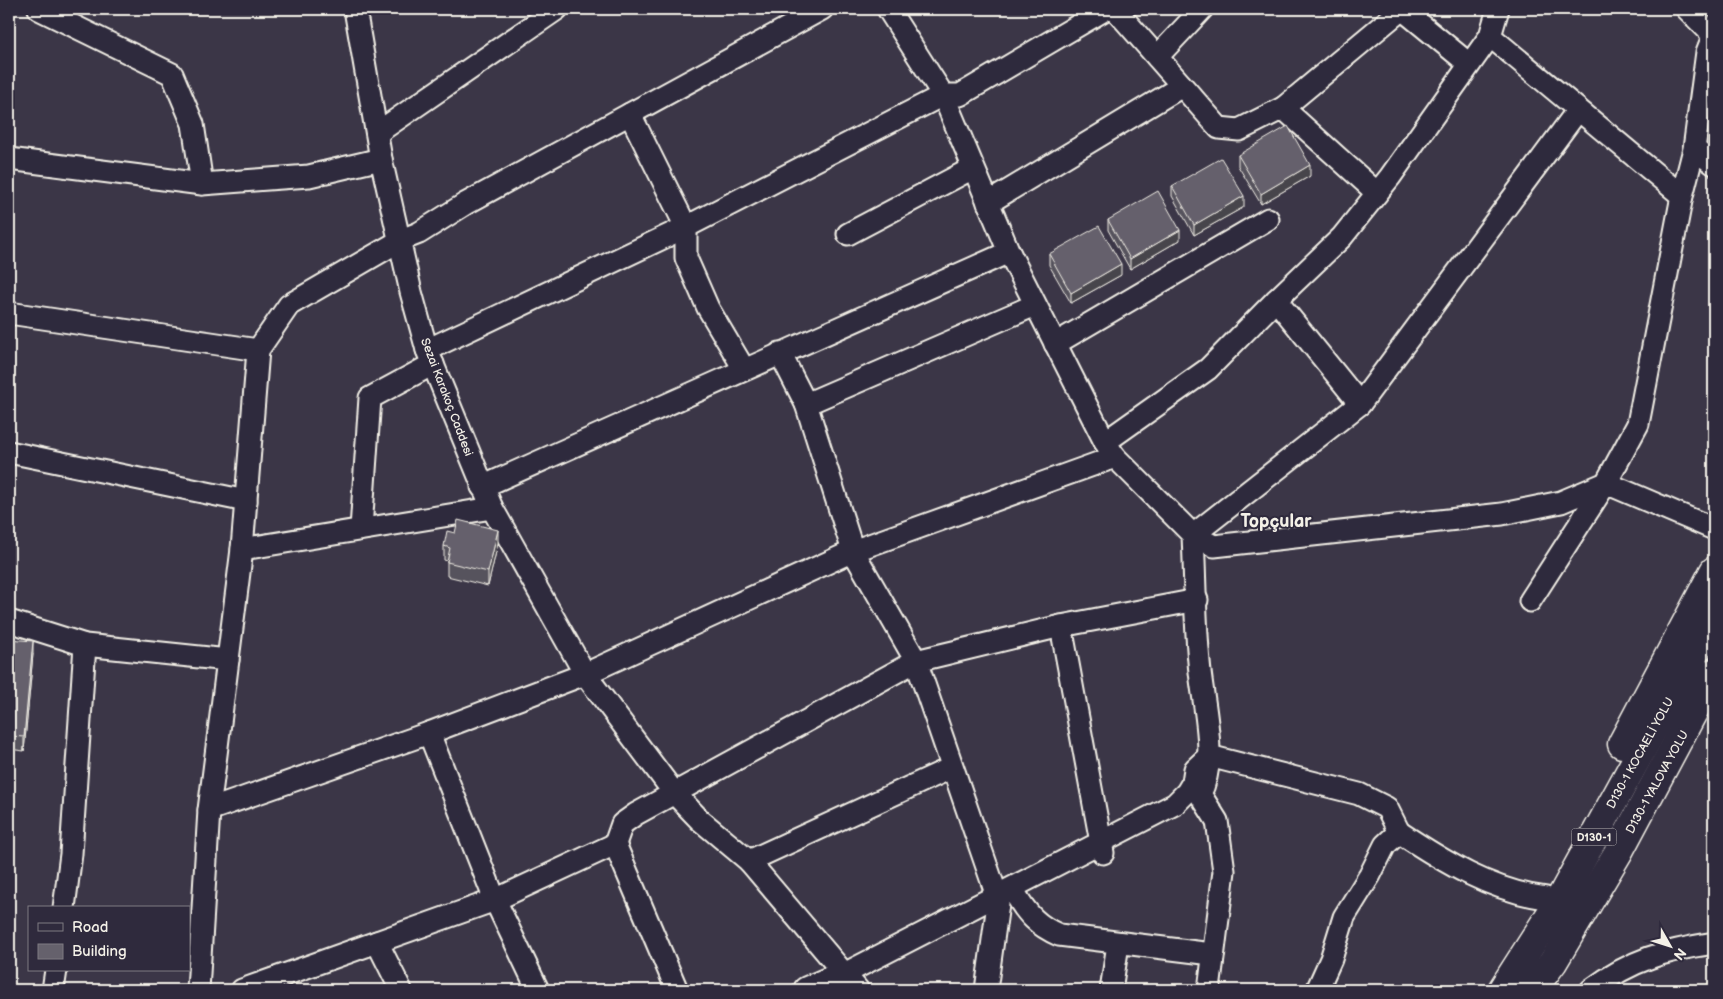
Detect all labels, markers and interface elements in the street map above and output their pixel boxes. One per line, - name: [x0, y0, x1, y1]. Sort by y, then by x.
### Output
- street label: Sezai Karakoç Caddesi: [417, 336, 476, 458]
- district label: Topçular: [1241, 511, 1312, 532]
- street label: D130-1 KOCAELİ YOLU: [1603, 695, 1677, 811]
- street label: D130-1 YALOVA YOLU: [1623, 728, 1692, 836]
- road number: D130-1: [1572, 829, 1616, 846]
- legend: [28, 906, 190, 972]
- text: Road: [72, 918, 108, 937]
- north arrow: [1646, 922, 1696, 972]
- text: Building: [72, 942, 127, 961]
- text: N: [1670, 944, 1690, 963]

